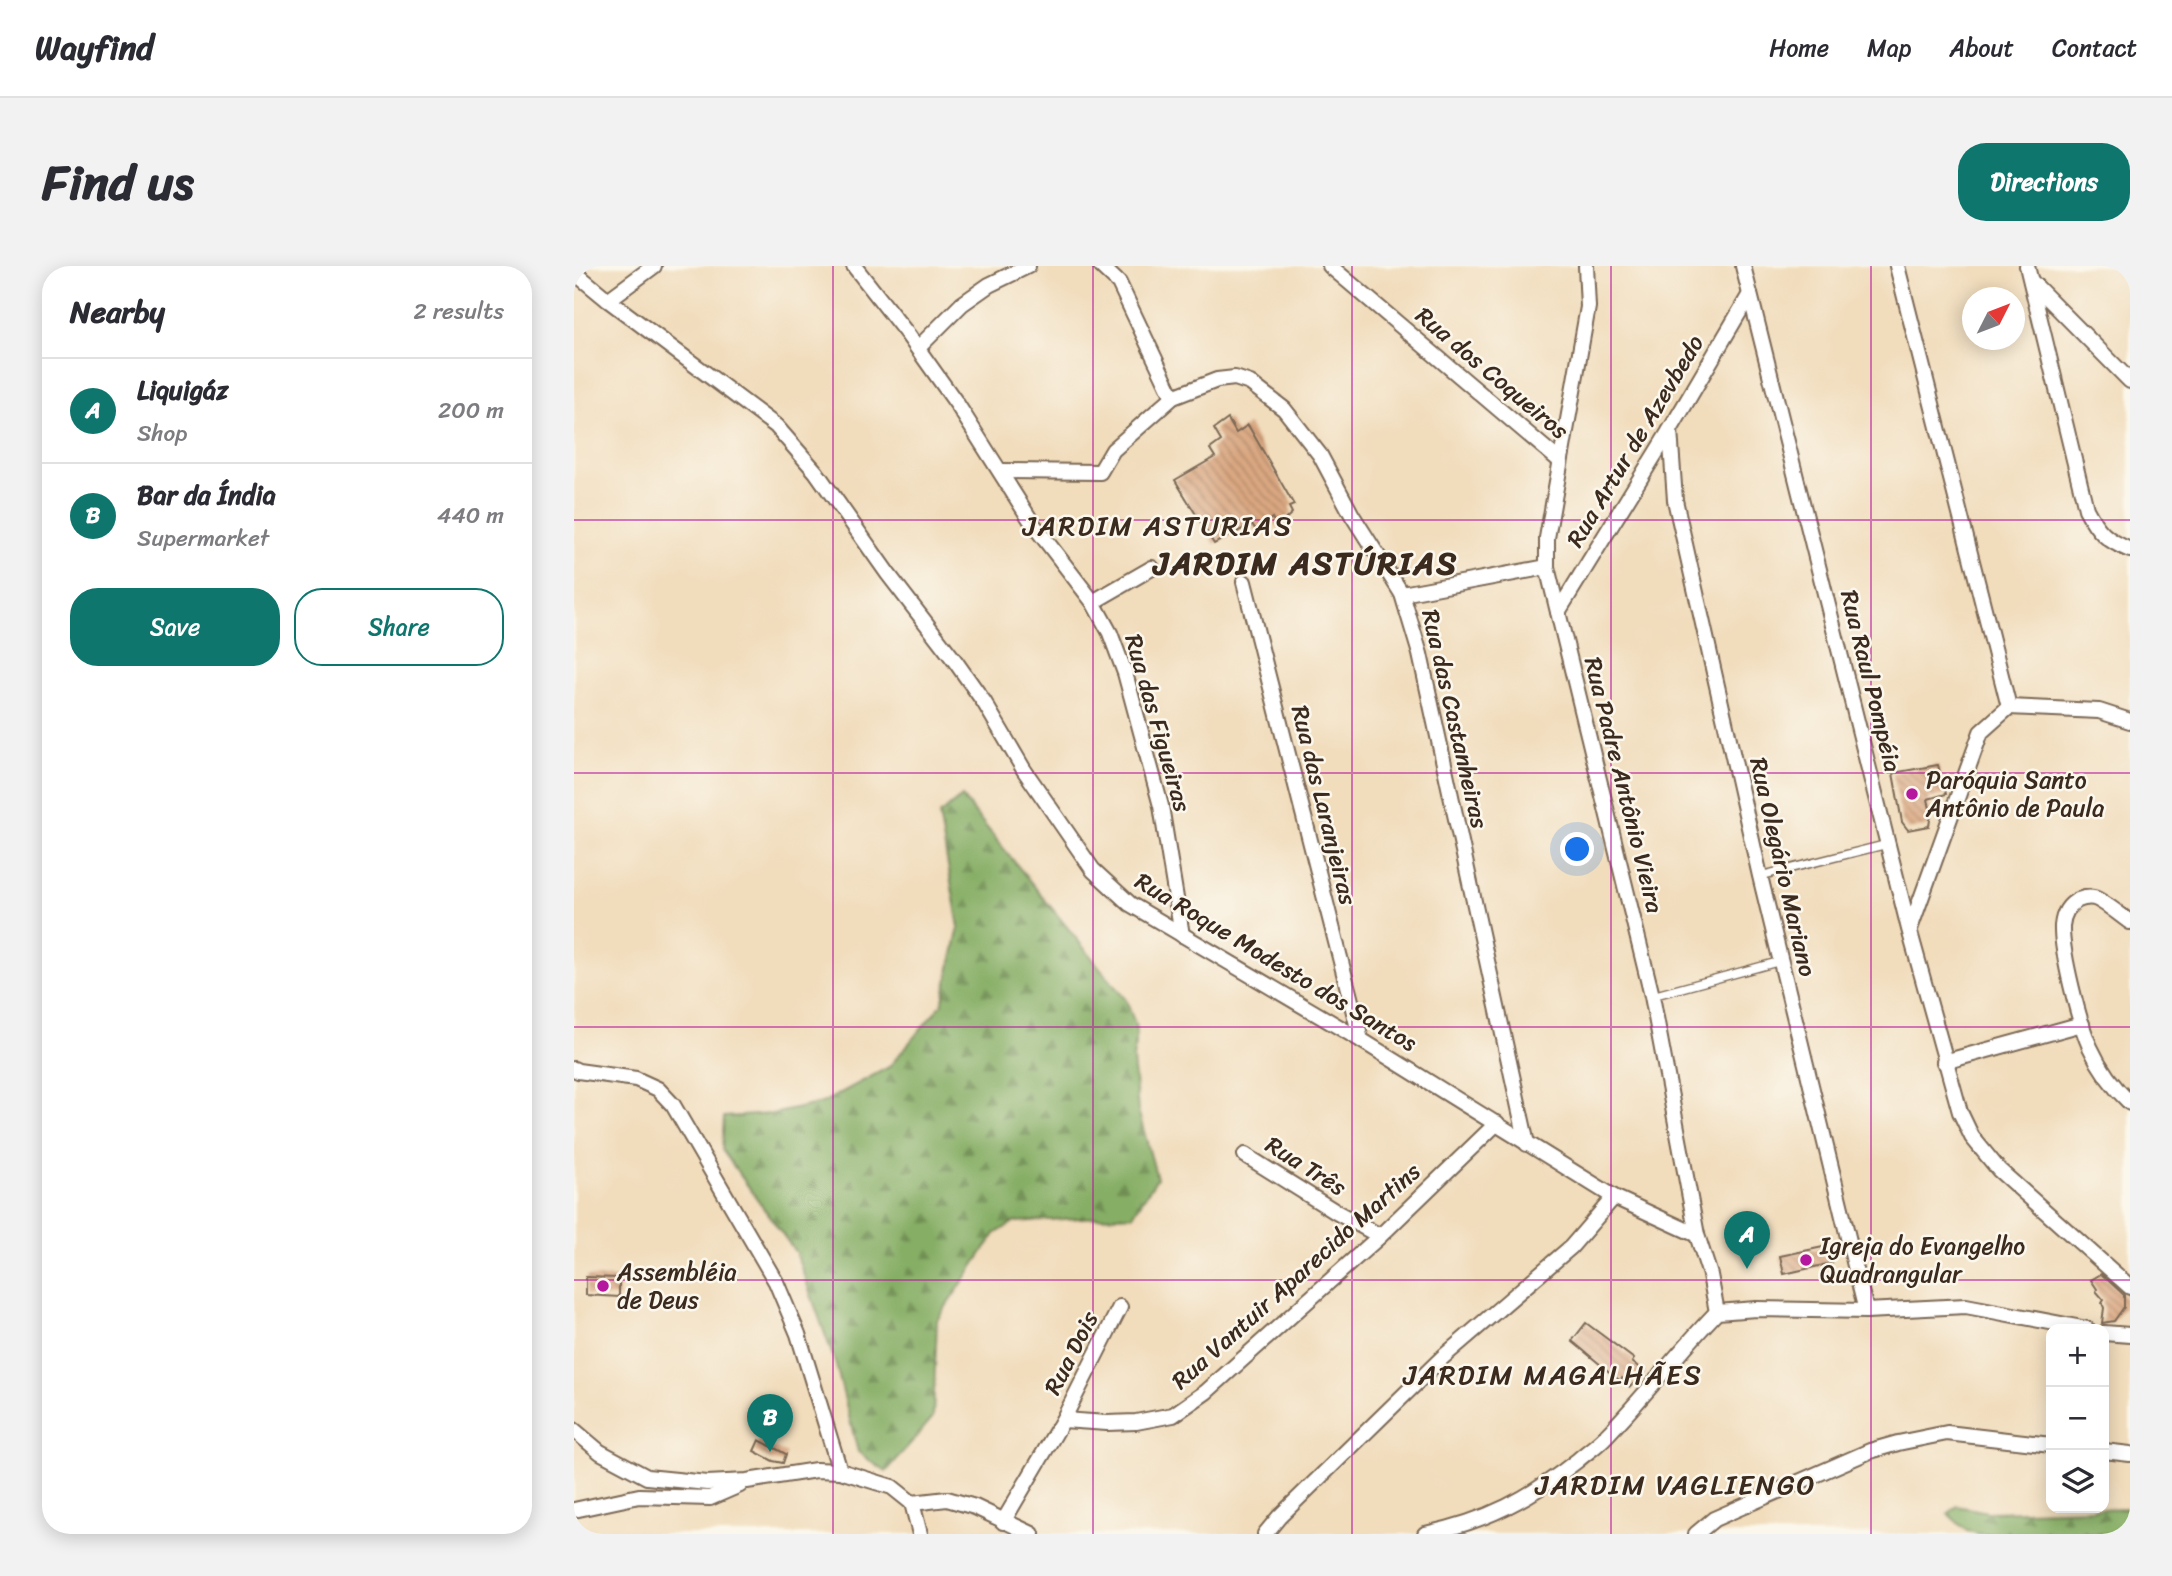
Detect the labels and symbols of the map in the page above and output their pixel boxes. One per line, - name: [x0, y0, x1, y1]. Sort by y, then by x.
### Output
- north arrow: [1962, 287, 2025, 350]
- street label: Rua dos Coqueiros: [1406, 296, 1578, 450]
- street label: Rua Artur de Azevbedo: [1555, 326, 1715, 556]
- district label: JARDIM ASTURIAS: [1022, 501, 1293, 550]
- district label: JARDIM ASTÚRIAS: [1152, 535, 1458, 592]
- street label: Rua Raul Pompéia: [1828, 586, 1914, 776]
- street label: Rua das Castanheiras: [1409, 605, 1501, 833]
- street label: Rua das Figueiras: [1113, 629, 1203, 817]
- street label: Rua Padre Antônio Vieira: [1572, 652, 1676, 918]
- street label: Rua das Laranjeiras: [1279, 701, 1369, 910]
- street label: Rua Olegário Mariano: [1737, 753, 1829, 981]
- place label: Paróquia Santo Antônio de Paula: [1925, 759, 2104, 829]
- marker: Paróquia Santo Antônio de Paula: [1904, 786, 1920, 802]
- your location: [1560, 832, 1594, 866]
- street label: Rua Roque Modesto dos Santos: [1127, 861, 1426, 1063]
- street label: Rua Três: [1257, 1124, 1355, 1208]
- street label: Rua Vantuir Aparecido Martins: [1161, 1152, 1431, 1400]
- pin: A: [1724, 1211, 1770, 1269]
- place label: Igreja do Evangelho Quadrangular: [1819, 1225, 2025, 1295]
- place label: Assembléia de Deus: [616, 1251, 737, 1321]
- marker: Igreja do Evangelho Quadrangular: [1798, 1252, 1814, 1268]
- marker: Assembléia de Deus: [595, 1278, 611, 1294]
- street label: Rua Dois: [1032, 1303, 1110, 1402]
- district label: JARDIM MAGALHÃES: [1402, 1350, 1703, 1399]
- pin: B: [747, 1394, 793, 1452]
- district label: JARDIM VAGLIENGO: [1534, 1460, 1817, 1509]

